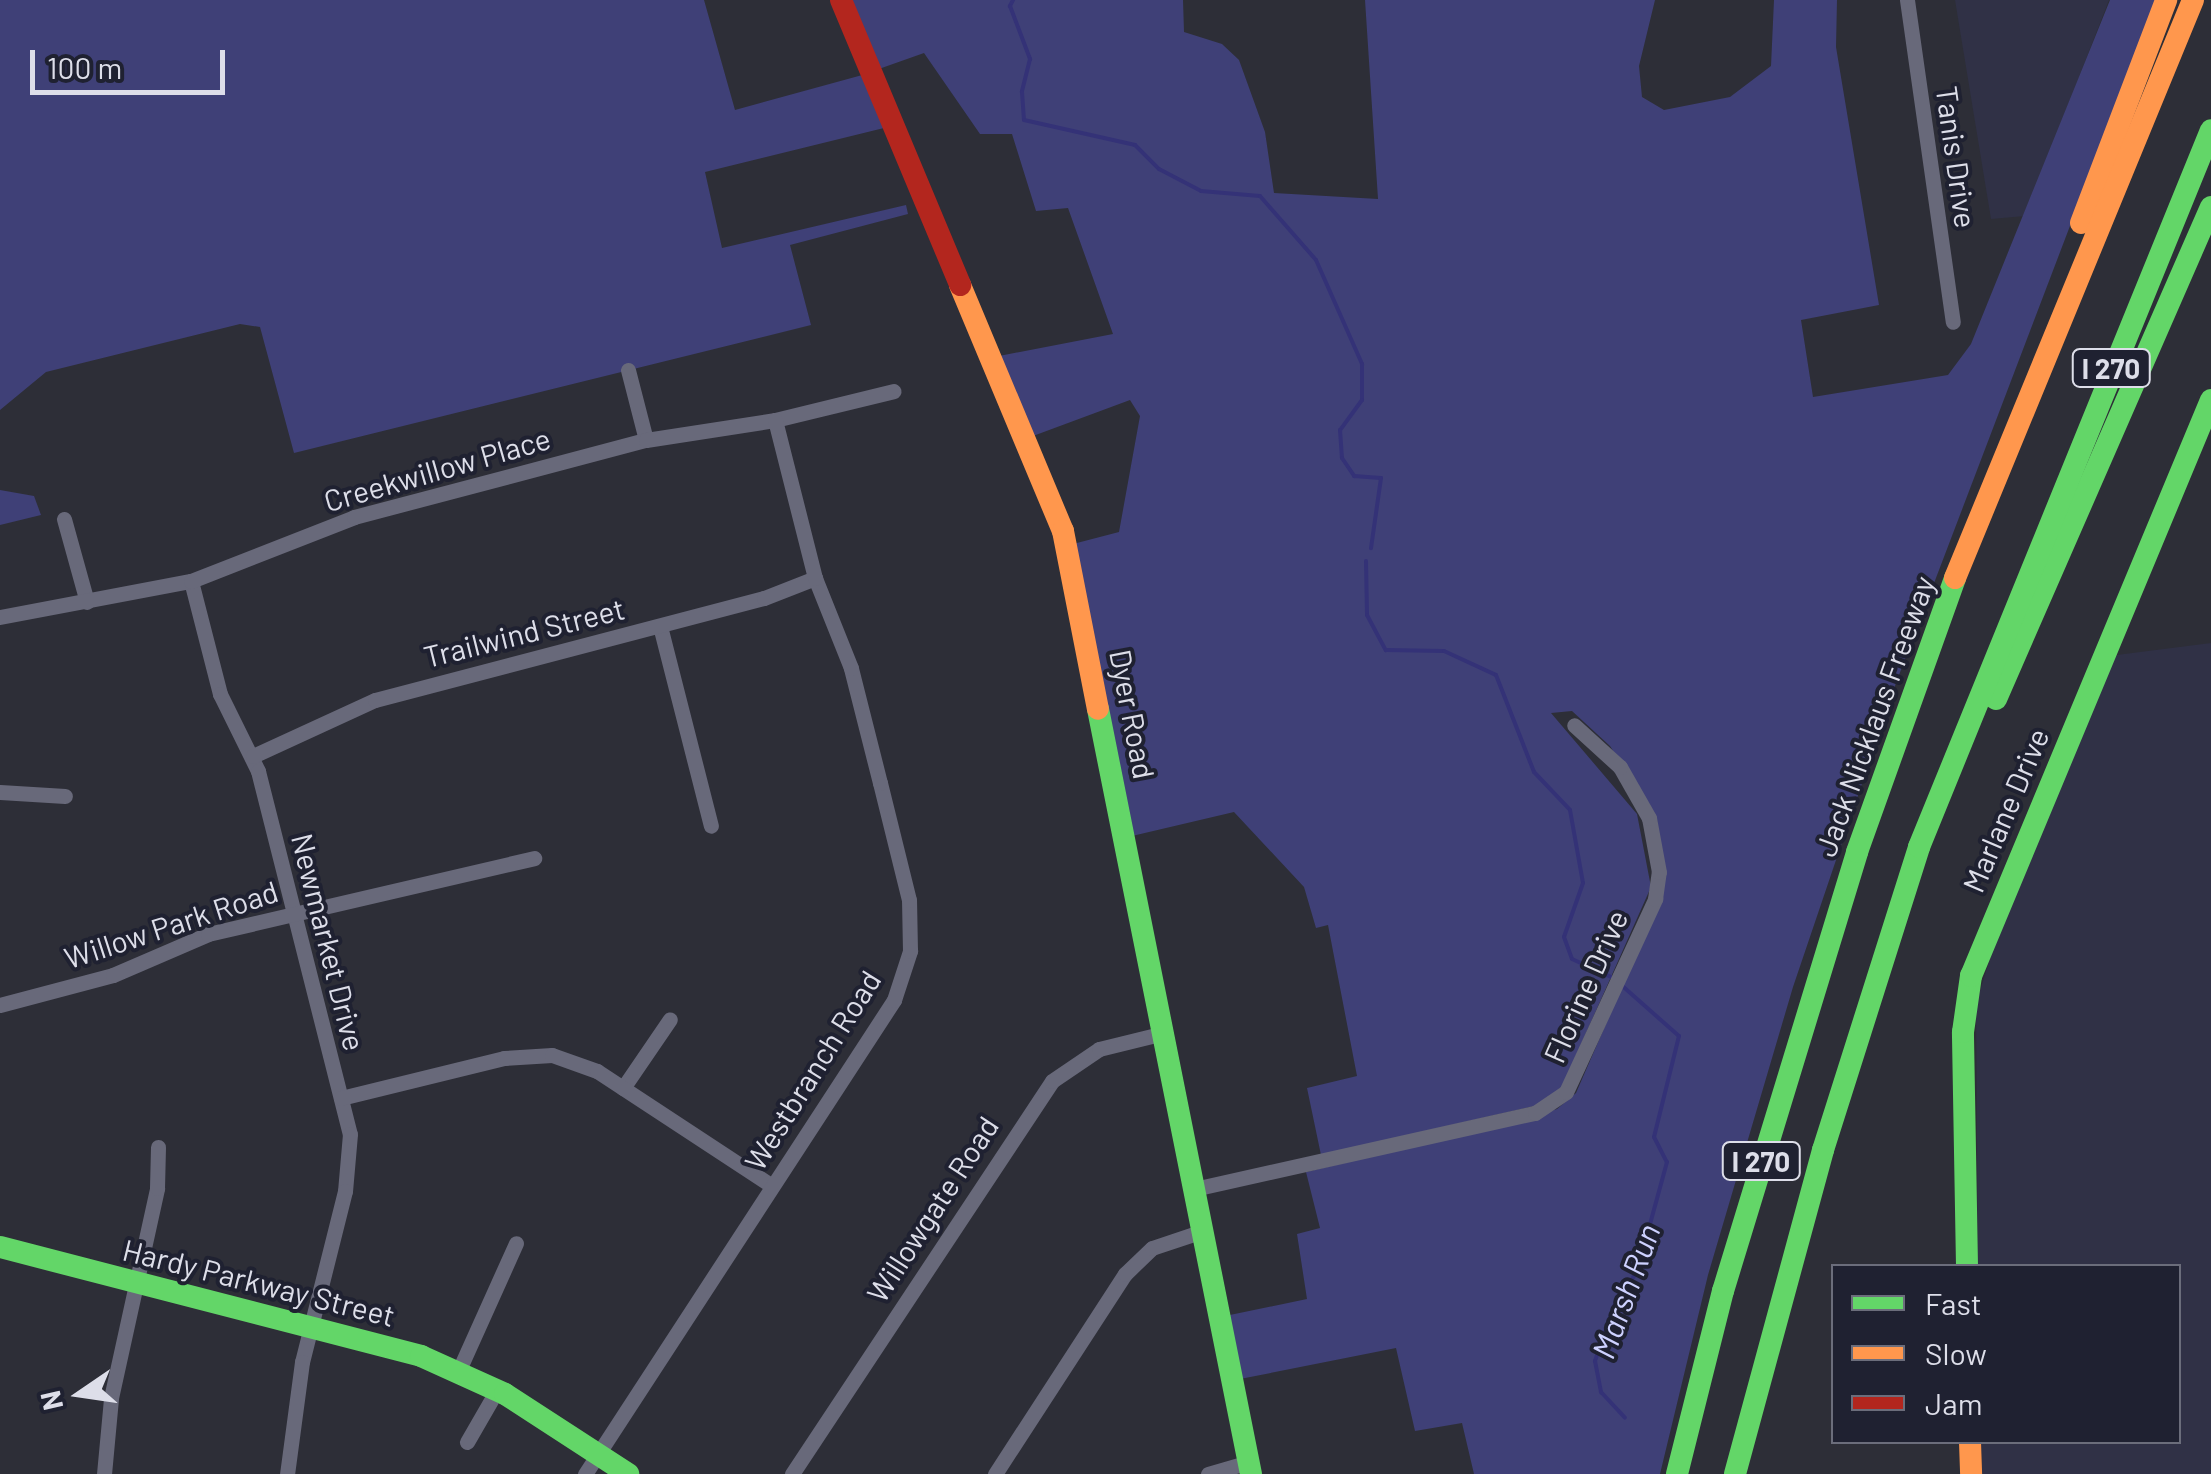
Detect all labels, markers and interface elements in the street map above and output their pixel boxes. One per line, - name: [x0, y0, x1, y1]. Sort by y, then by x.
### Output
- scale bar: [35, 30, 230, 92]
- text: 100 m: [47, 49, 122, 85]
- street label: Tanis Drive: [1929, 84, 1985, 230]
- road number: I 270: [2071, 345, 2151, 391]
- street label: Creekwillow Place: [320, 419, 554, 519]
- street label: Jack Nicklaus Freeway: [1806, 571, 1942, 861]
- street label: Trailwind Street: [420, 590, 628, 674]
- street label: Dyer Road: [1103, 646, 1163, 782]
- street label: Marlane Drive: [1954, 723, 2056, 897]
- street label: Newmarket Drive: [285, 830, 373, 1054]
- street label: Willow Park Road: [60, 873, 282, 975]
- street label: Florine Drive: [1535, 904, 1635, 1068]
- street label: Westbranch Road: [736, 964, 888, 1176]
- street label: Willowgate Road: [858, 1109, 1006, 1309]
- road number: I 270: [1721, 1138, 1801, 1184]
- water label: Marsh Run: [1583, 1218, 1667, 1364]
- street label: Hardy Parkway Street: [119, 1231, 399, 1333]
- legend: [1831, 1264, 2181, 1444]
- text: Fast: [1925, 1285, 1982, 1321]
- text: Slow: [1925, 1335, 1987, 1371]
- north arrow: [30, 1344, 130, 1444]
- text: Jam: [1925, 1385, 1982, 1421]
- text: N: [32, 1388, 69, 1414]

